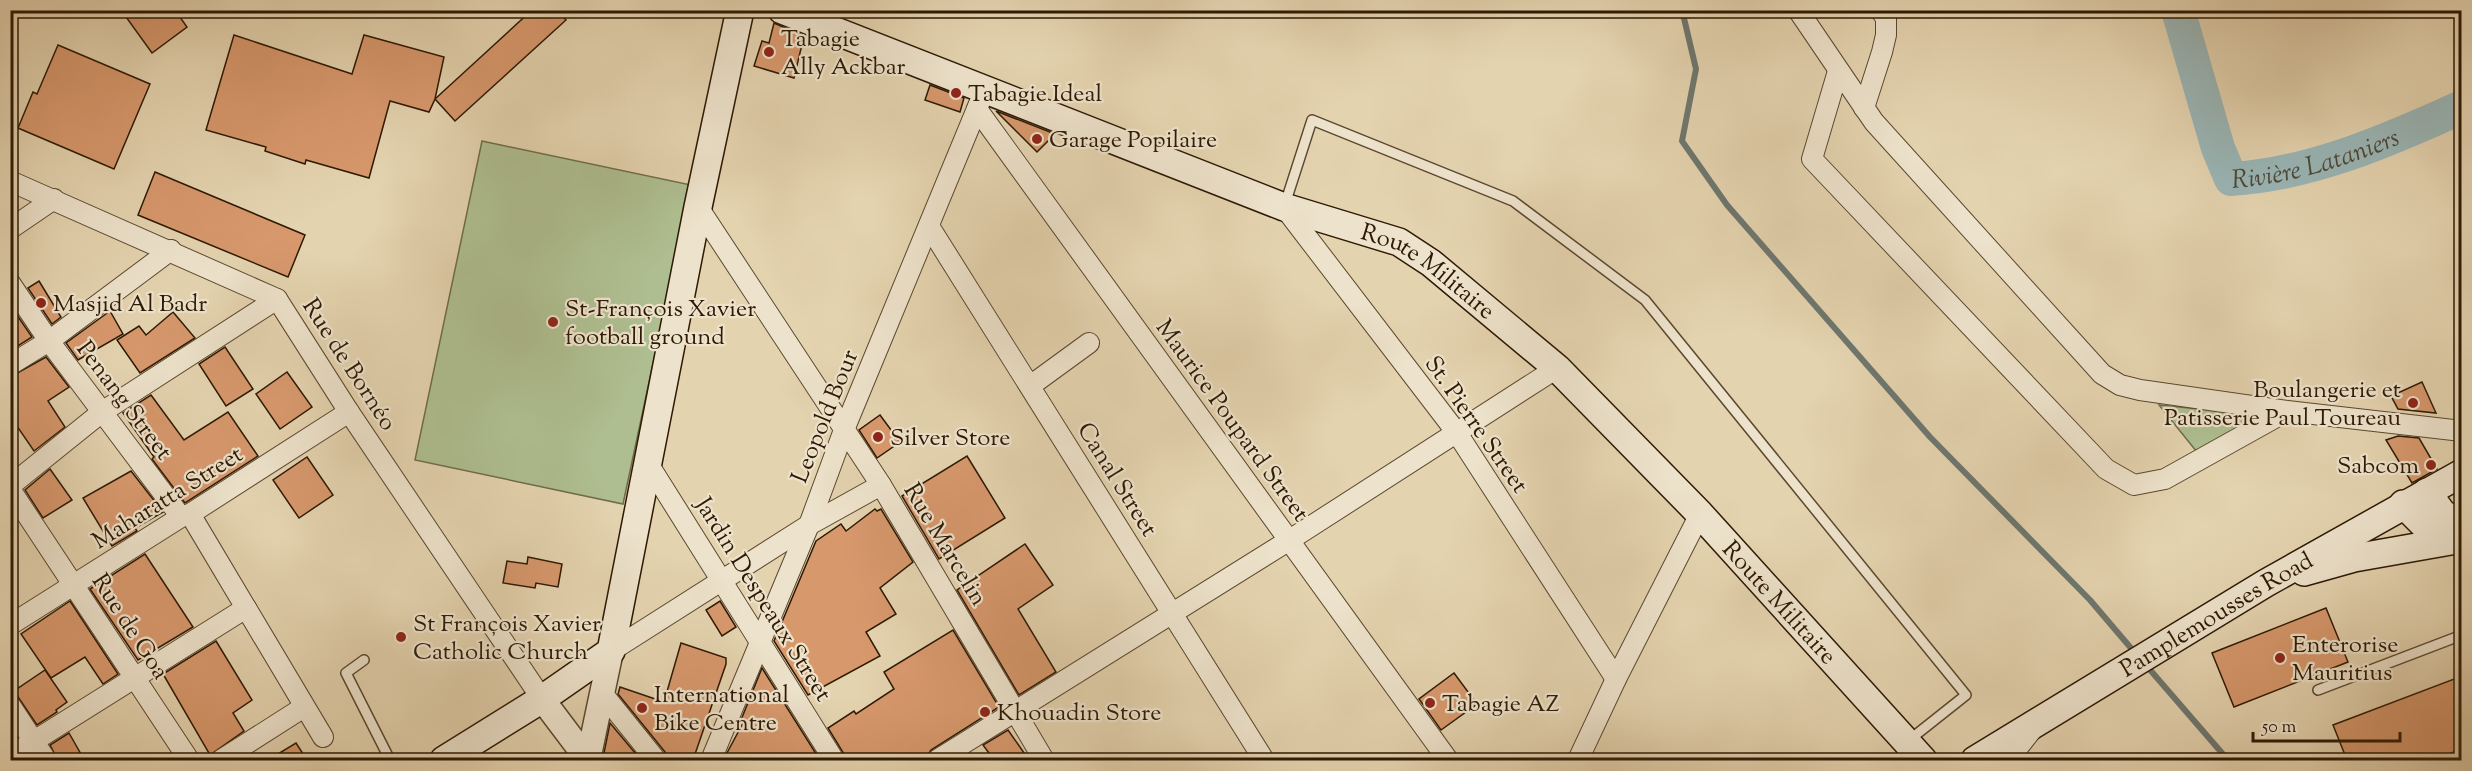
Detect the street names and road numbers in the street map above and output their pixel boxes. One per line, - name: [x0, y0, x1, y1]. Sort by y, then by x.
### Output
- street label: Route Militaire: [1356, 216, 1502, 328]
- street label: Rue de Bornéo: [293, 292, 404, 438]
- street label: Maurice Poupard Street: [1146, 313, 1316, 529]
- street label: Penang Street: [67, 334, 180, 468]
- street label: Leopold Bour: [784, 345, 868, 489]
- street label: St. Pierre Street: [1415, 349, 1535, 501]
- street label: Canal Street: [1068, 416, 1165, 544]
- street label: Maharatta Street: [86, 439, 250, 559]
- street label: Rue Marcelin: [894, 477, 994, 613]
- street label: Jardin Despeaux Street: [684, 490, 839, 709]
- street label: Route Militaire: [1713, 534, 1844, 673]
- street label: Pamplemousses Road: [2114, 545, 2320, 687]
- street label: Rue de Goa: [82, 567, 176, 687]

